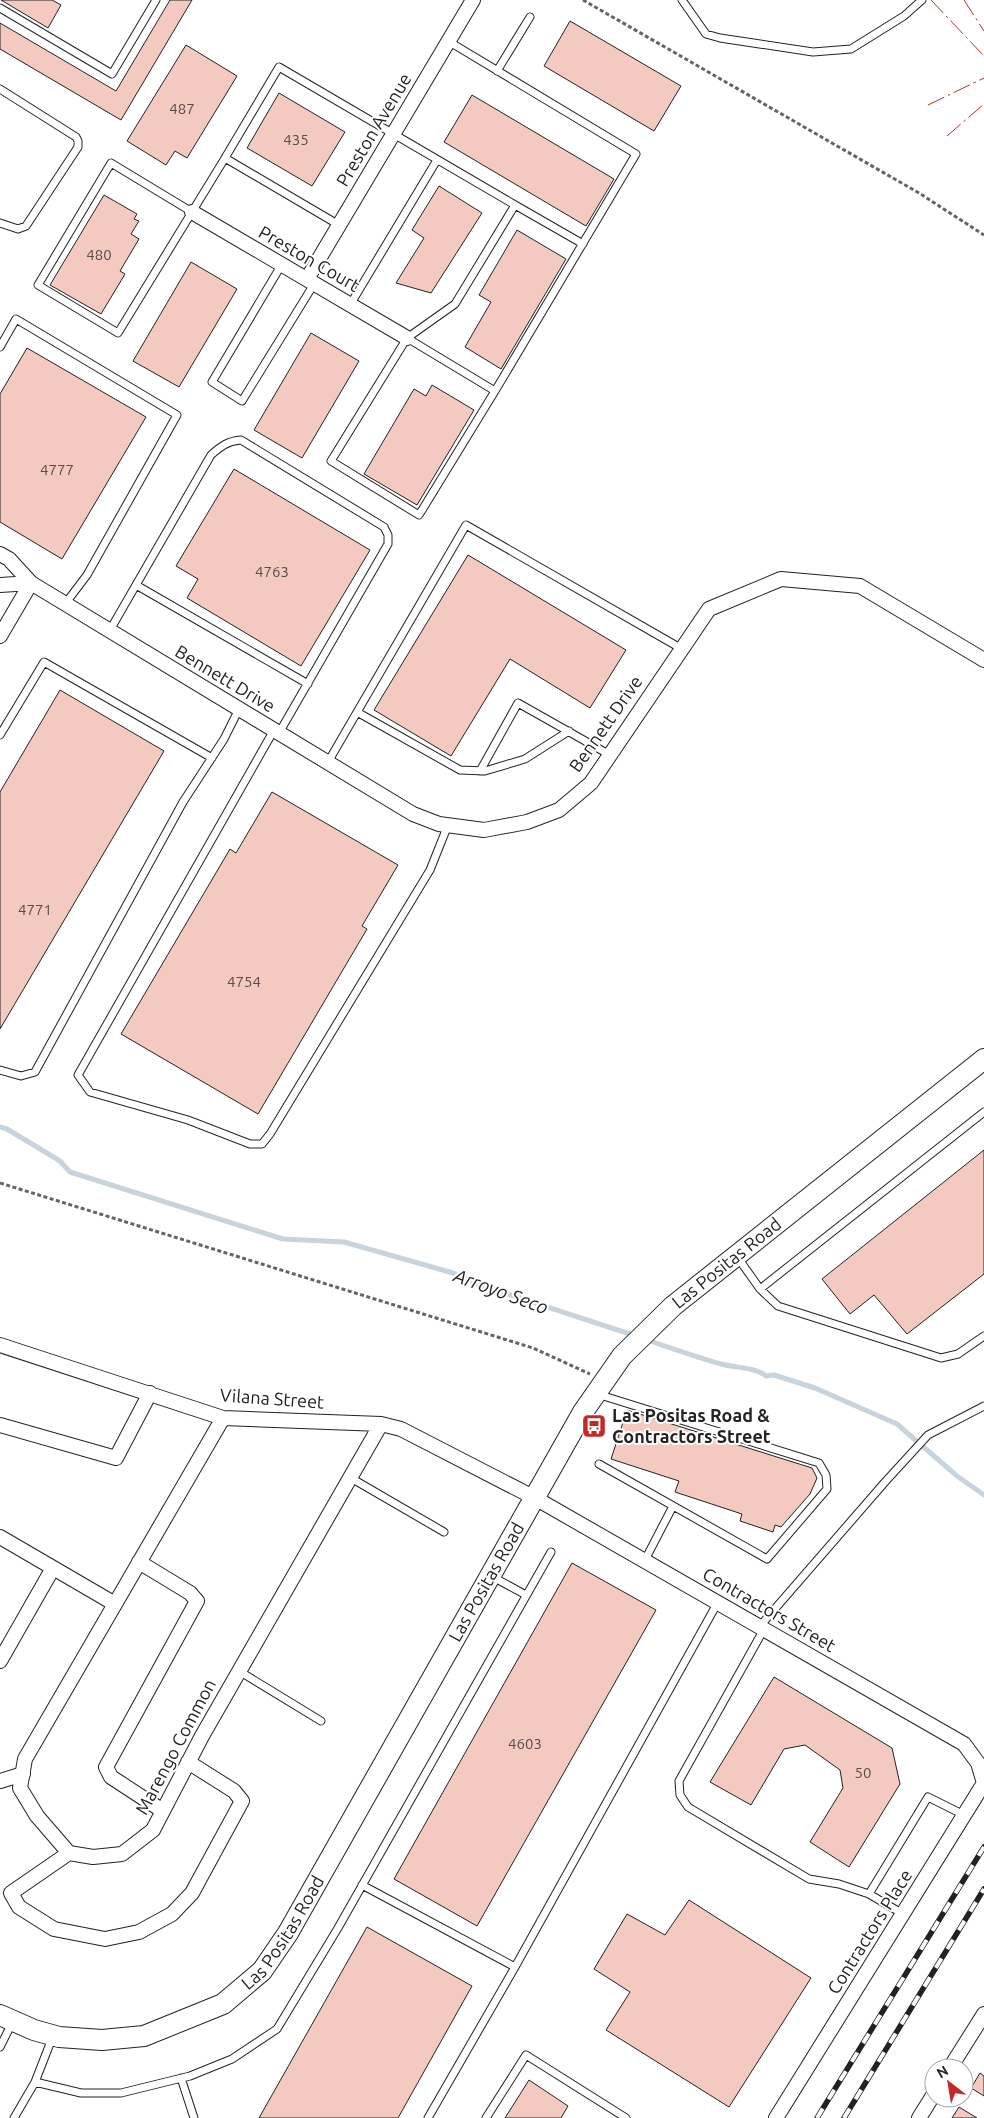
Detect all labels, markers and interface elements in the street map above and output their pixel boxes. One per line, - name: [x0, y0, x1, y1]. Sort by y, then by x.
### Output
- street label: Preston Avenue: [332, 70, 415, 189]
- house number: 487: [169, 100, 195, 117]
- house number: 435: [283, 131, 309, 148]
- street label: Preston Court: [256, 221, 363, 295]
- house number: 480: [86, 246, 112, 263]
- house number: 4777: [40, 461, 74, 478]
- house number: 4763: [255, 563, 289, 580]
- street label: Bennett Drive: [172, 641, 279, 716]
- street label: Bennett Drive: [565, 672, 646, 775]
- house number: 4771: [18, 901, 52, 918]
- house number: 4754: [227, 973, 261, 990]
- street label: Las Positas Road: [668, 1213, 785, 1312]
- water label: Arroyo Seco: [450, 1263, 551, 1318]
- street label: Vilana Street: [219, 1384, 325, 1412]
- place label: Las Positas Road & Contractors Street: [612, 1405, 771, 1446]
- bus stop icon: Las Positas Road & Contractors Street: [581, 1413, 607, 1439]
- street label: Las Positas Road: [444, 1519, 527, 1645]
- street label: Contractors Street: [700, 1563, 839, 1655]
- street label: Marengo Common: [131, 1675, 219, 1818]
- house number: 4603: [508, 1735, 542, 1752]
- house number: 50: [855, 1764, 871, 1781]
- street label: Contractors Place: [823, 1866, 915, 1997]
- street label: Las Positas Road: [237, 1872, 327, 1993]
- north arrow: [924, 2058, 974, 2108]
- text: N: [934, 2062, 951, 2081]

